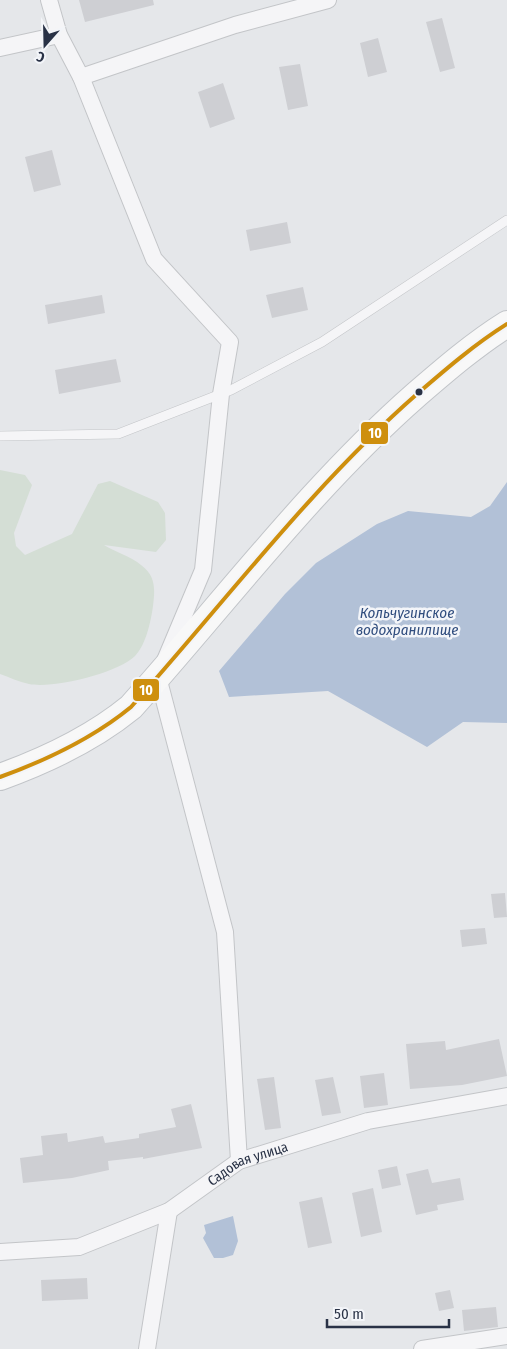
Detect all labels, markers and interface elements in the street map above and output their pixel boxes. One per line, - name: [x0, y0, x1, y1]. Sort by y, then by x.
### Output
- north arrow: [20, 20, 70, 70]
- text: С: [34, 47, 47, 66]
- unlabelled marker: [414, 387, 424, 397]
- line badge: 10: [360, 421, 389, 445]
- text: 10: [368, 425, 382, 442]
- water label: Кольчугинское водохранилище: [356, 604, 458, 639]
- line badge: 10: [132, 678, 160, 702]
- text: 10: [139, 682, 153, 699]
- street label: Садовая улица: [204, 1138, 290, 1190]
- scale bar: [327, 1296, 450, 1328]
- text: 50 m: [334, 1305, 364, 1323]

